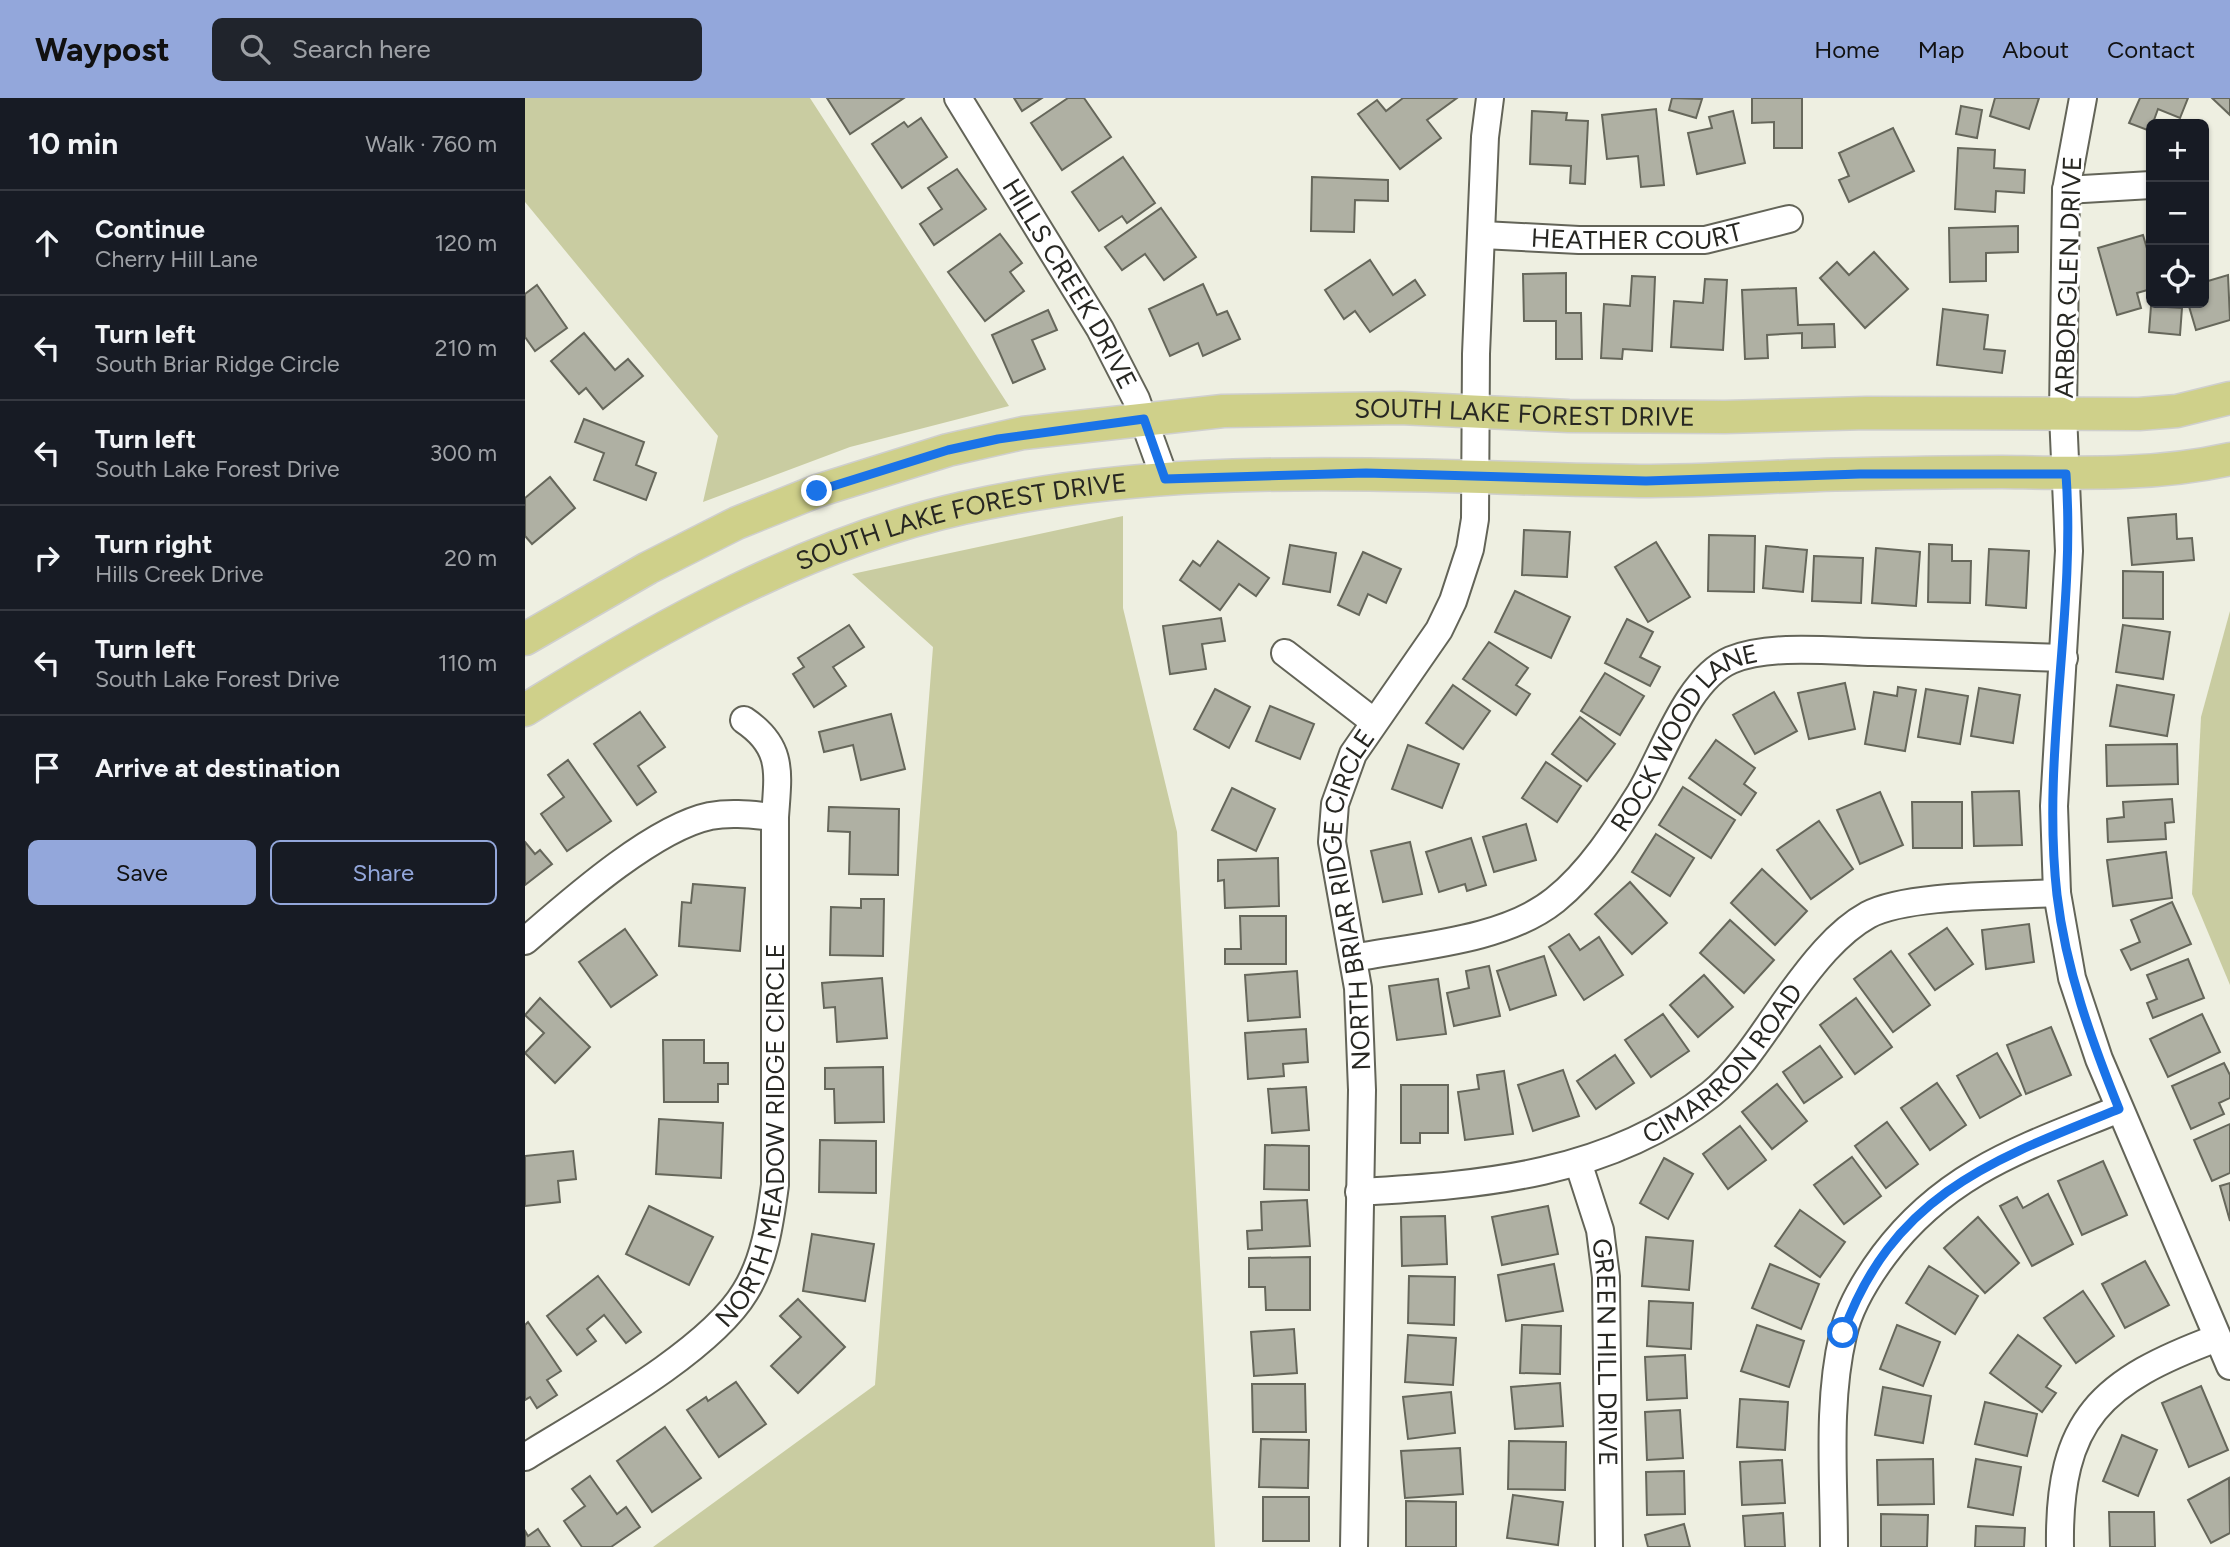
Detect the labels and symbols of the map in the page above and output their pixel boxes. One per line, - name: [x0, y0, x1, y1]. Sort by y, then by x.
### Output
- street label: ARBOR GLEN DRIVE: [2048, 155, 2088, 399]
- street label: HILLS CREEK DRIVE: [995, 173, 1144, 394]
- street label: HEATHER COURT: [1530, 215, 1746, 256]
- street label: SOUTH LAKE FOREST DRIVE: [1354, 392, 1695, 433]
- street label: SOUTH LAKE FOREST DRIVE: [791, 466, 1128, 578]
- route end: [801, 475, 832, 506]
- street label: ROCK WOOD LANE: [1604, 637, 1761, 838]
- street label: NORTH BRIAR RIDGE CIRCLE: [1315, 723, 1381, 1071]
- street label: NORTH MEADOW RIDGE CIRCLE: [708, 943, 791, 1334]
- street label: CIMARRON ROAD: [1637, 977, 1809, 1150]
- street label: GREEN HILL DRIVE: [1585, 1236, 1624, 1466]
- route start: [1827, 1317, 1858, 1348]

